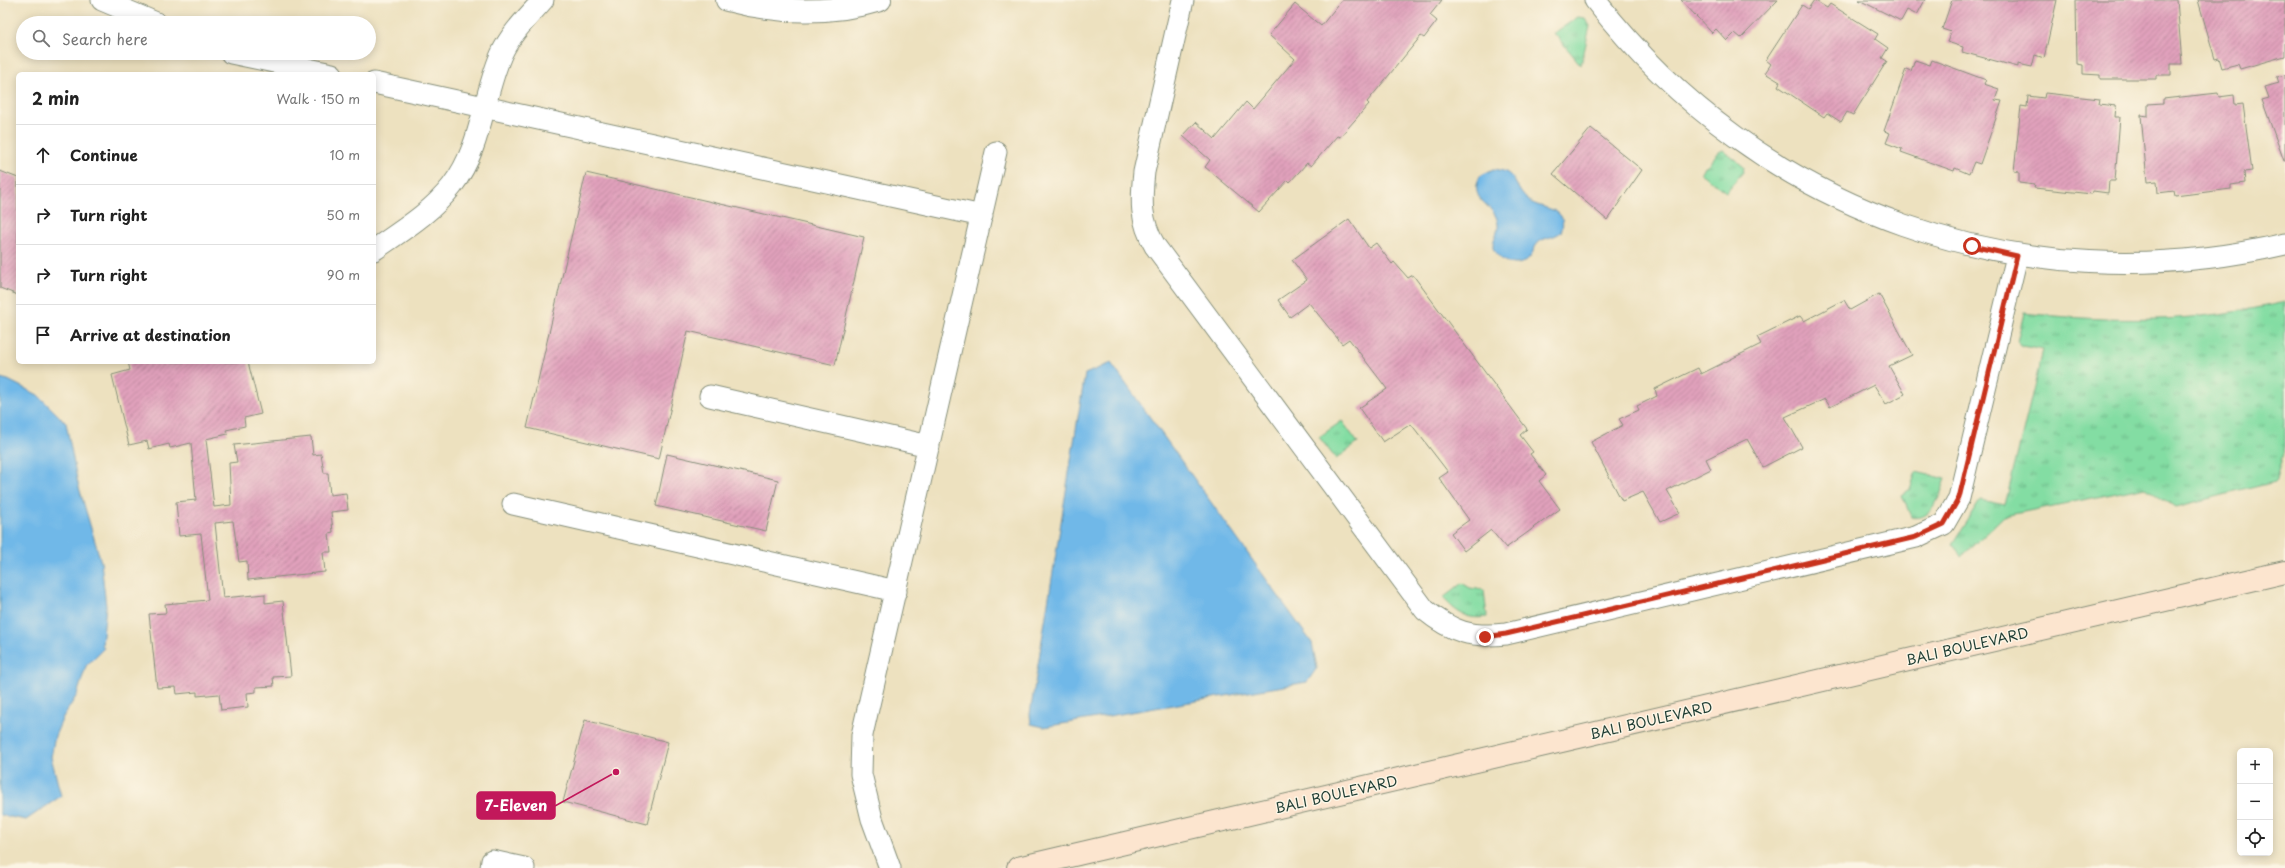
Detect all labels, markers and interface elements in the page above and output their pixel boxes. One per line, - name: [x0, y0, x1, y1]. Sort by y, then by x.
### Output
- search box: [16, 16, 376, 60]
- icon: search: [30, 27, 52, 49]
- text: Search here: [62, 27, 148, 50]
- text: 2 min: [32, 85, 79, 111]
- text: Walk · 150 m: [276, 89, 360, 108]
- text: Continue: [70, 143, 138, 166]
- icon: ahead: [32, 144, 54, 166]
- text: 10 m: [330, 145, 360, 164]
- text: Turn right: [70, 203, 147, 226]
- icon: right: [32, 204, 54, 226]
- text: 50 m: [326, 205, 360, 224]
- route start: [1963, 237, 1981, 255]
- text: Turn right: [70, 263, 147, 286]
- icon: right: [32, 264, 54, 286]
- text: 90 m: [327, 265, 360, 284]
- text: Arrive at destination: [70, 323, 231, 346]
- icon: arrive: [32, 324, 54, 346]
- street label: BALI BOULEVARD: [1904, 622, 2030, 670]
- route end: [1476, 628, 1494, 646]
- street label: BALI BOULEVARD: [1588, 696, 1714, 744]
- map controls: [2237, 748, 2273, 856]
- button: +: [2237, 748, 2273, 784]
- street label: BALI BOULEVARD: [1273, 770, 1399, 818]
- button: −: [2237, 784, 2273, 820]
- callout: 7-Eleven: [477, 792, 555, 819]
- text: 7-Eleven: [485, 793, 547, 816]
- button: locate: [2237, 820, 2273, 856]

